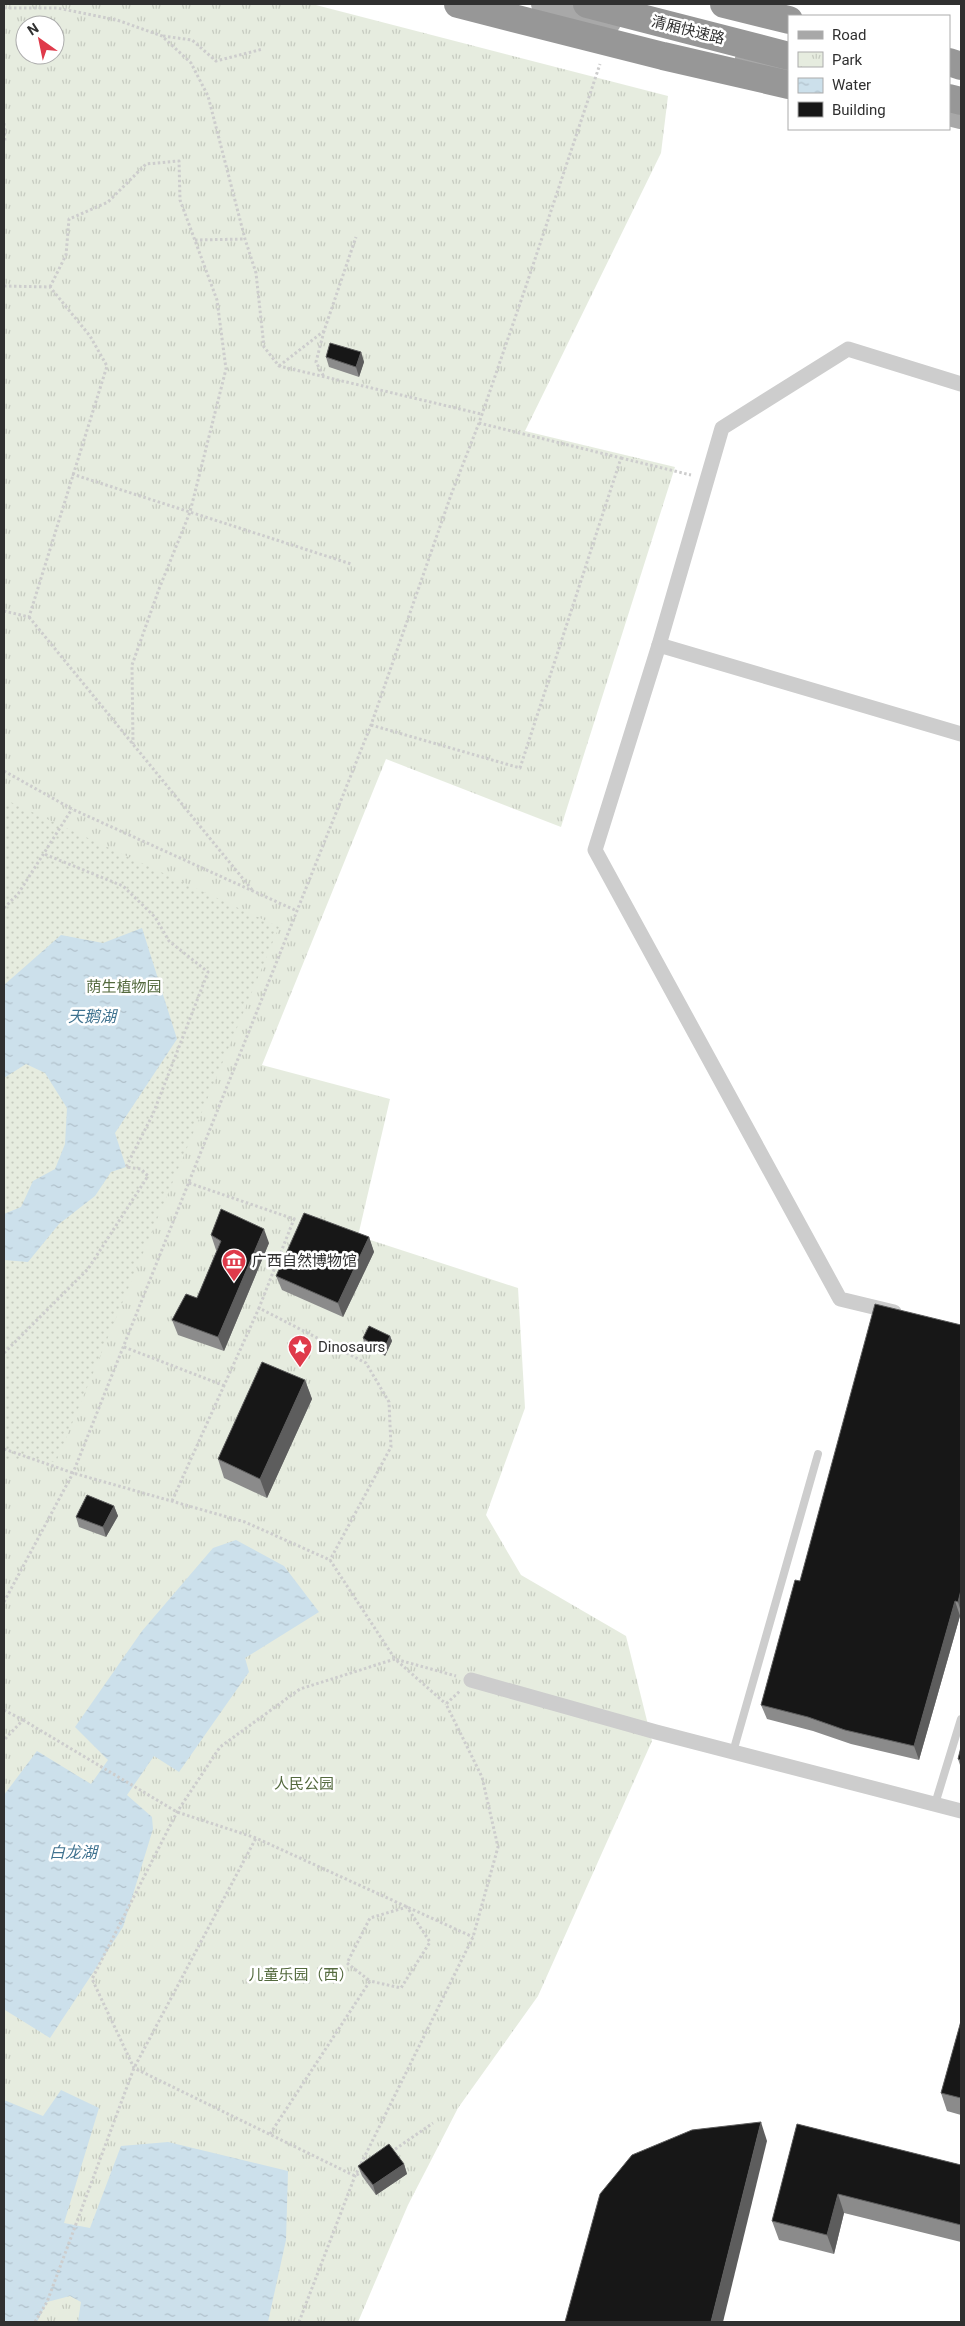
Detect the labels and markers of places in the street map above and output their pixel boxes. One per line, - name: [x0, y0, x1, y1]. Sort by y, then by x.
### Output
- museum icon: 广西自然博物馆: [221, 1248, 247, 1282]
- place label: 广西自然博物馆: [252, 1252, 357, 1270]
- place icon: Dinosaurs: [287, 1334, 313, 1368]
- place label: Dinosaurs: [318, 1338, 385, 1356]

